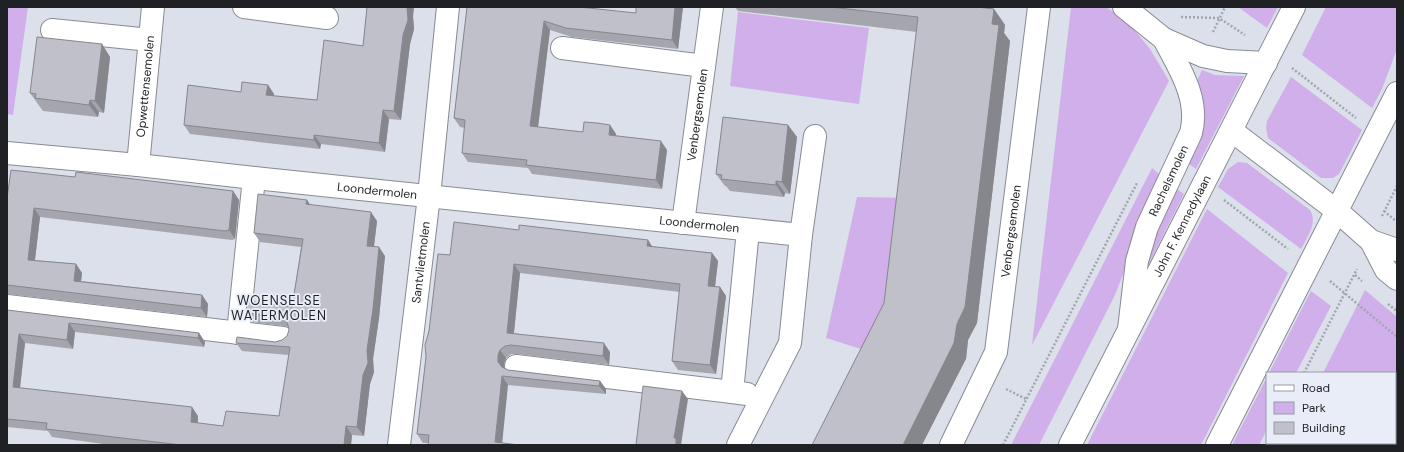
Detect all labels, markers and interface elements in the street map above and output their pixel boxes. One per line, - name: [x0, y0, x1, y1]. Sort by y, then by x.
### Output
- street label: Opwettensemolen: [133, 35, 158, 138]
- street label: Venbergsemolen: [683, 68, 712, 162]
- street label: Rachelsmolen: [1145, 142, 1192, 219]
- street label: John F. Kennedylaan: [1149, 172, 1215, 280]
- street label: Loondermolen: [336, 179, 418, 203]
- street label: Venbergsemolen: [997, 184, 1025, 279]
- street label: Loondermolen: [659, 212, 740, 237]
- street label: Santvlietmolen: [408, 220, 434, 304]
- district label: WOENSELSE WATERMOLEN: [231, 292, 327, 324]
- legend: [1266, 372, 1396, 444]
- text: Road: [1302, 380, 1330, 396]
- text: Park: [1302, 400, 1326, 416]
- text: Building: [1302, 420, 1346, 436]

